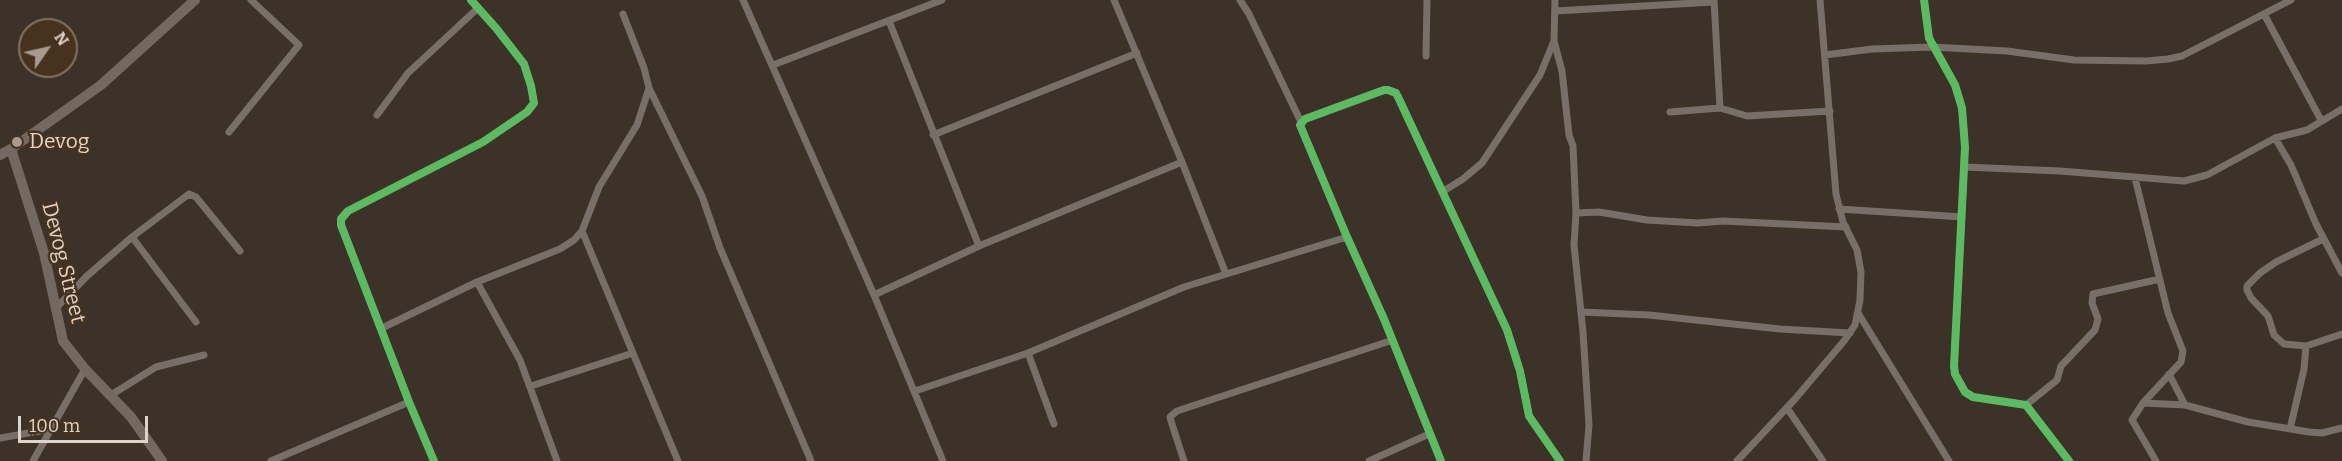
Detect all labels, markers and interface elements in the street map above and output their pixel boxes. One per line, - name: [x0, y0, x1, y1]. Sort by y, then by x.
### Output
- north arrow: [18, 18, 78, 78]
- text: N: [50, 28, 73, 49]
- place label: Devog: [29, 129, 90, 155]
- marker: Devog: [10, 135, 24, 149]
- street label: Devog Street: [36, 200, 90, 326]
- scale bar: [21, 404, 152, 442]
- text: 100 m: [29, 415, 80, 437]

